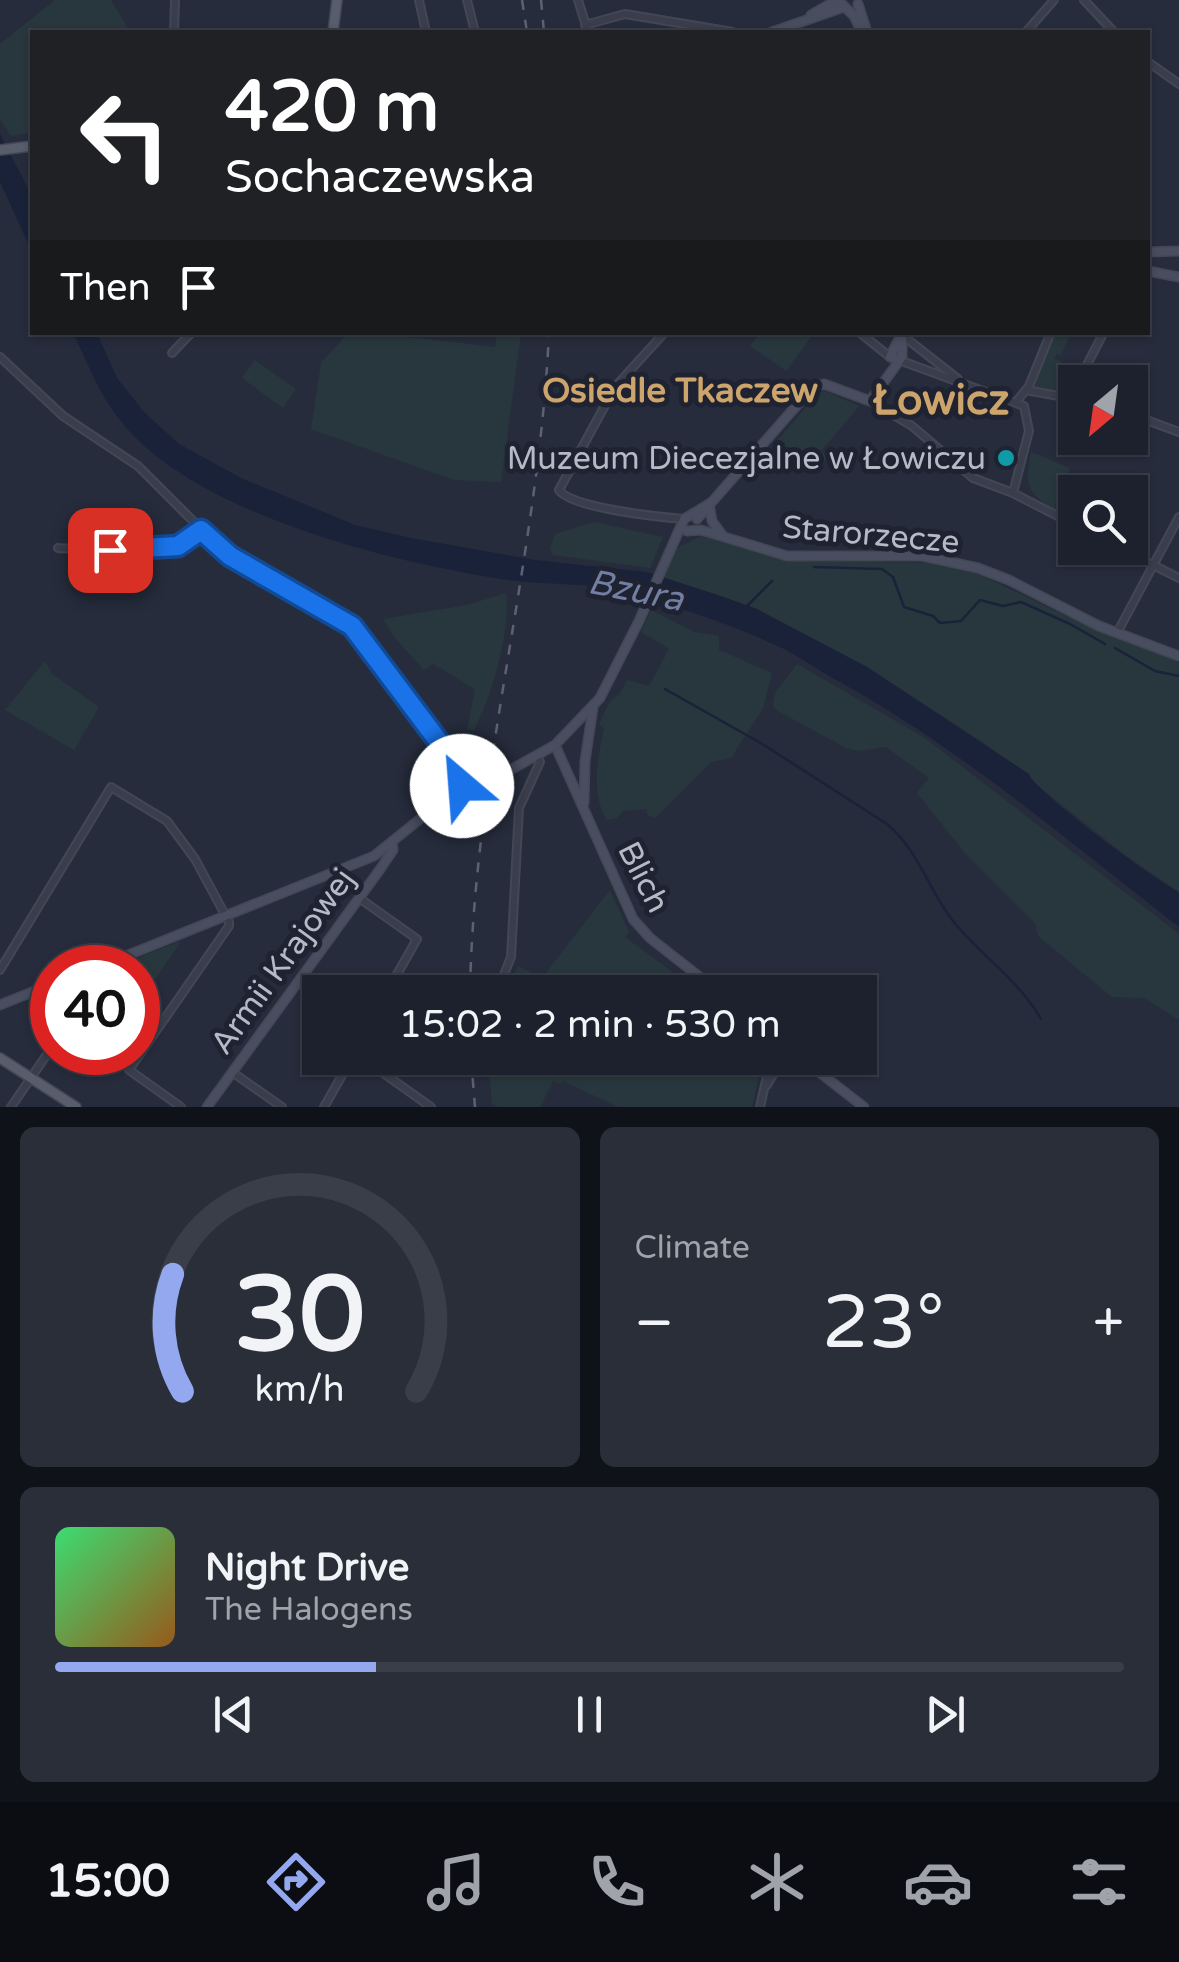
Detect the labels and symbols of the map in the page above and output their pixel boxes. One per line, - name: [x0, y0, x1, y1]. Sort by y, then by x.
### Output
- north arrow: [1058, 365, 1148, 455]
- district label: Osiedle Tkaczew: [542, 370, 818, 412]
- district label: Łowicz: [873, 375, 1009, 426]
- place label: Muzeum Diecezjalne w Łowiczu: [507, 440, 986, 478]
- marker: Muzeum Diecezjalne w Łowiczu: [995, 447, 1017, 469]
- pin: [68, 508, 153, 593]
- street label: Starorzecze: [781, 508, 961, 562]
- water label: Bzura: [585, 561, 688, 621]
- position arrow: [410, 734, 514, 838]
- street label: Blich: [609, 836, 677, 919]
- street label: Armii Krajowej: [203, 861, 363, 1062]
- speed limit sign: 40: [30, 945, 160, 1075]

